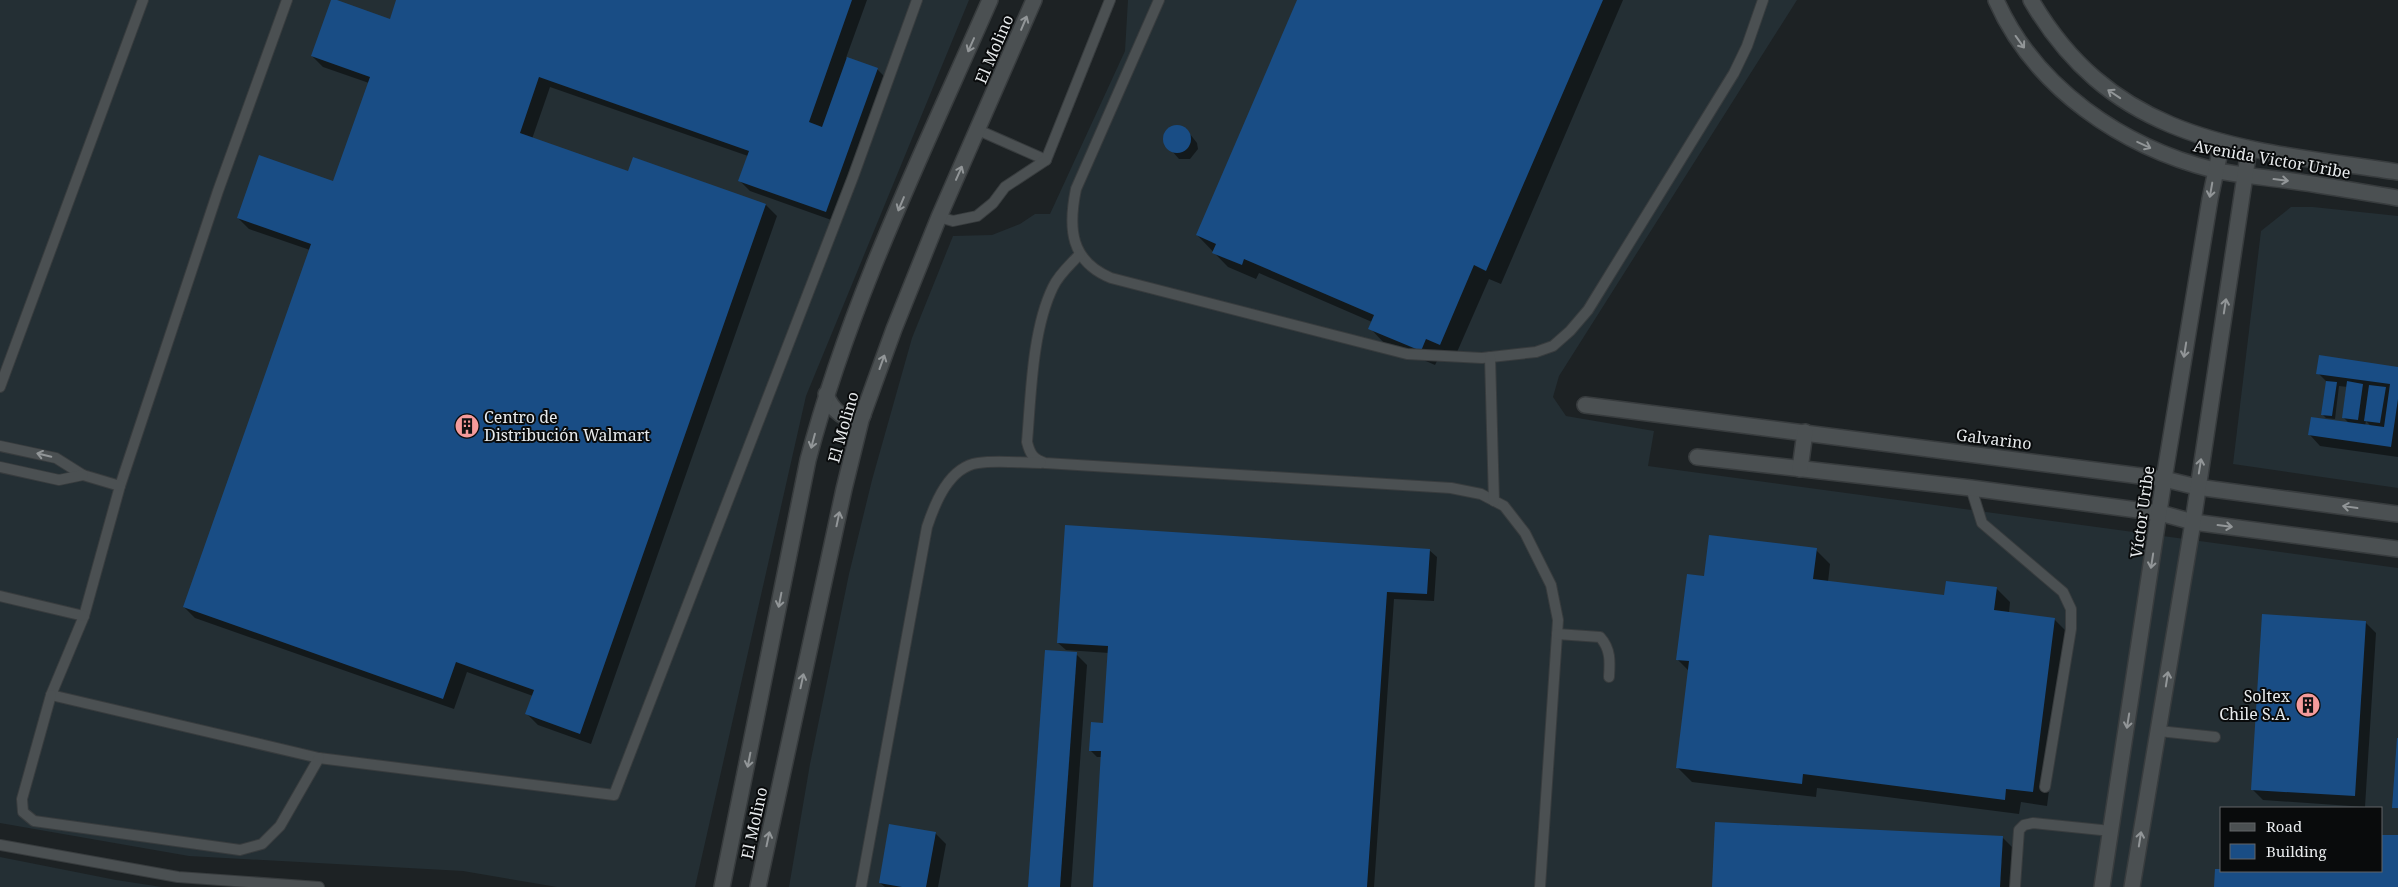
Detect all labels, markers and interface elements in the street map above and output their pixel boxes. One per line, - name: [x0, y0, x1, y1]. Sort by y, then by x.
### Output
- street label: El Molino: [970, 11, 1018, 87]
- one-way arrow: [1020, 16, 1029, 31]
- one-way arrow: [2015, 35, 2025, 49]
- one-way arrow: [965, 37, 975, 52]
- one-way arrow: [2108, 88, 2122, 98]
- street label: Avenida Victor Uribe: [2192, 134, 2352, 184]
- one-way arrow: [2136, 141, 2151, 150]
- one-way arrow: [955, 166, 965, 181]
- one-way arrow: [2272, 175, 2288, 185]
- one-way arrow: [2206, 182, 2216, 198]
- one-way arrow: [895, 196, 905, 211]
- one-way arrow: [2221, 298, 2231, 314]
- one-way arrow: [2179, 342, 2189, 358]
- one-way arrow: [878, 355, 887, 371]
- street label: El Molino: [822, 389, 864, 465]
- place label: Centro de Distribución Walmart: [484, 406, 650, 446]
- building icon: Centro de Distribución Walmart: [454, 413, 480, 439]
- street label: Galvarino: [1955, 423, 2033, 455]
- one-way arrow: [808, 433, 817, 449]
- one-way arrow: [36, 450, 52, 460]
- one-way arrow: [2196, 459, 2206, 475]
- street label: Víctor Uribe: [2125, 464, 2159, 560]
- one-way arrow: [2342, 502, 2358, 512]
- one-way arrow: [833, 511, 843, 527]
- one-way arrow: [2216, 521, 2232, 531]
- one-way arrow: [2147, 553, 2157, 569]
- one-way arrow: [775, 592, 784, 608]
- one-way arrow: [2163, 671, 2173, 687]
- one-way arrow: [798, 673, 808, 689]
- place label: Soltex Chile S.A.: [2219, 685, 2291, 725]
- building icon: Soltex Chile S.A.: [2295, 692, 2321, 718]
- one-way arrow: [2122, 713, 2132, 729]
- one-way arrow: [743, 751, 753, 767]
- street label: El Molino: [736, 785, 772, 861]
- legend: [2220, 807, 2383, 872]
- text: Road: [2266, 816, 2302, 836]
- one-way arrow: [2136, 831, 2146, 847]
- one-way arrow: [764, 832, 773, 848]
- text: Building: [2266, 841, 2327, 861]

